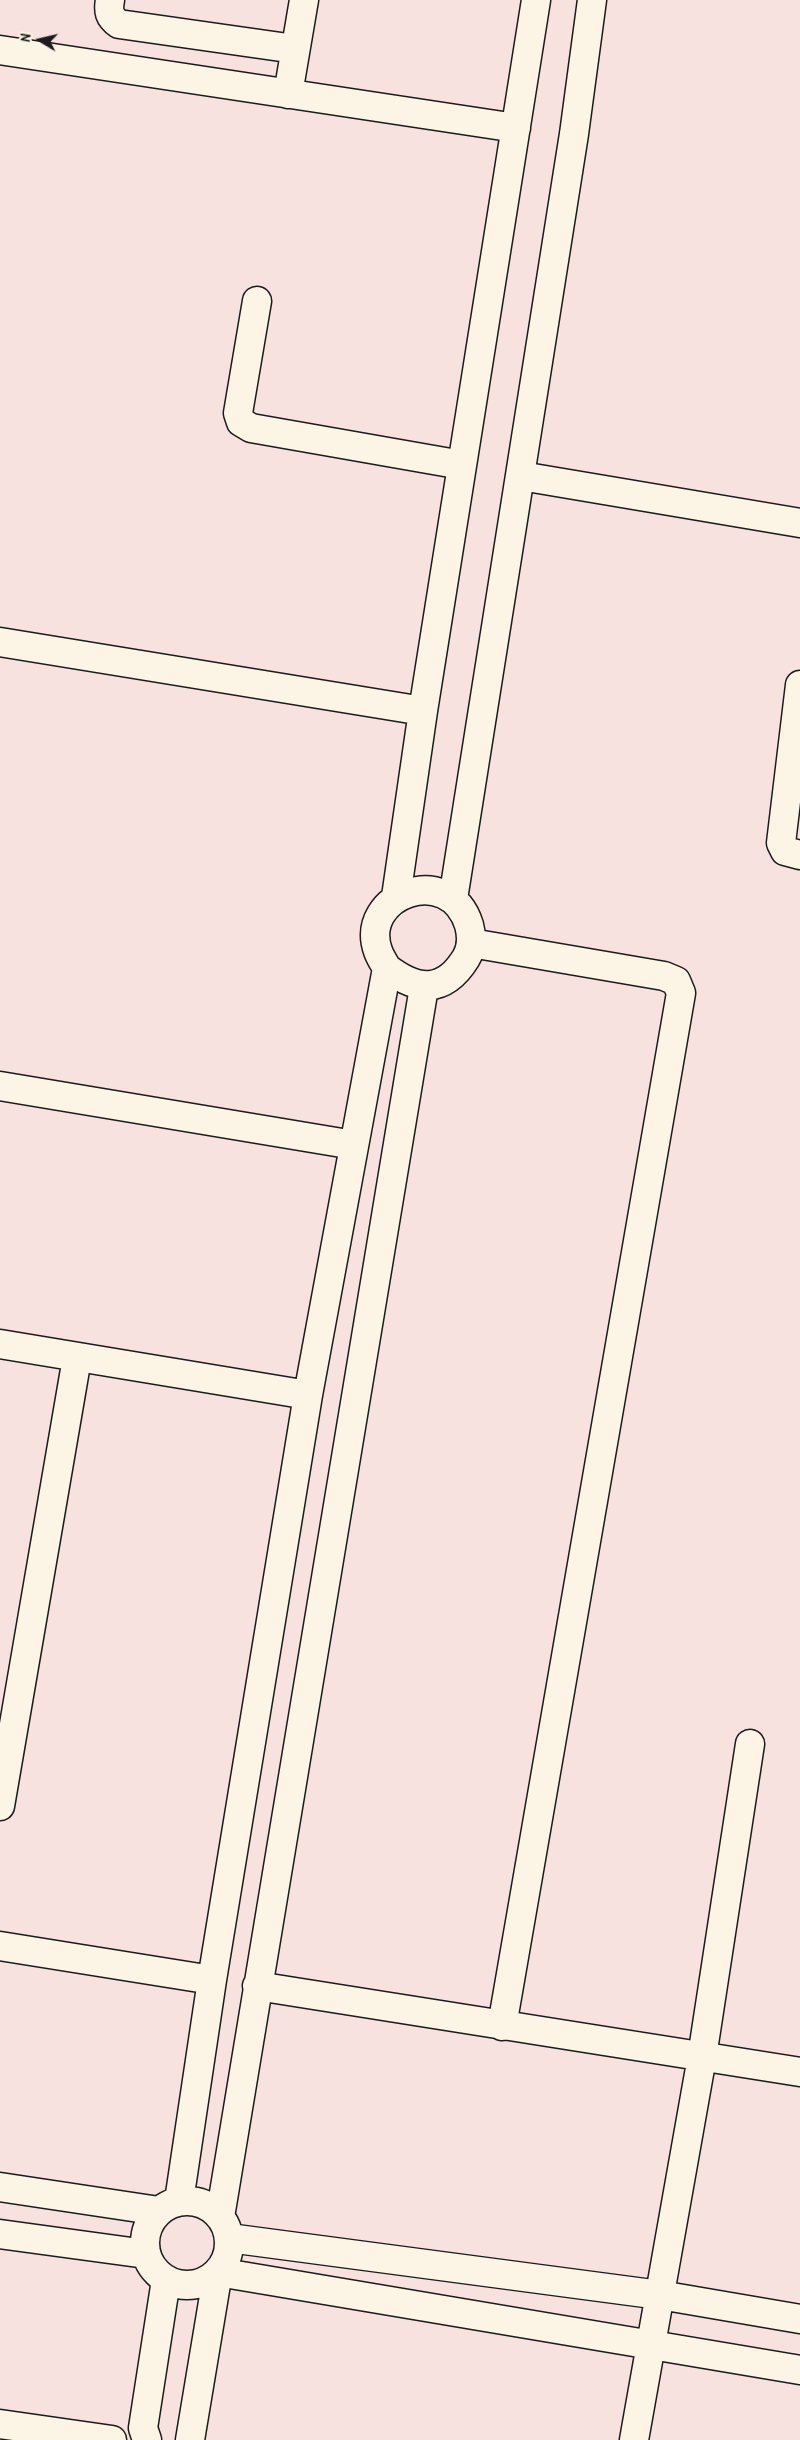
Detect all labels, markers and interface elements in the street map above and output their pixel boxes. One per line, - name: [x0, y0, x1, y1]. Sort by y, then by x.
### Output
- north arrow: [15, 15, 65, 65]
- text: N: [15, 32, 35, 43]

